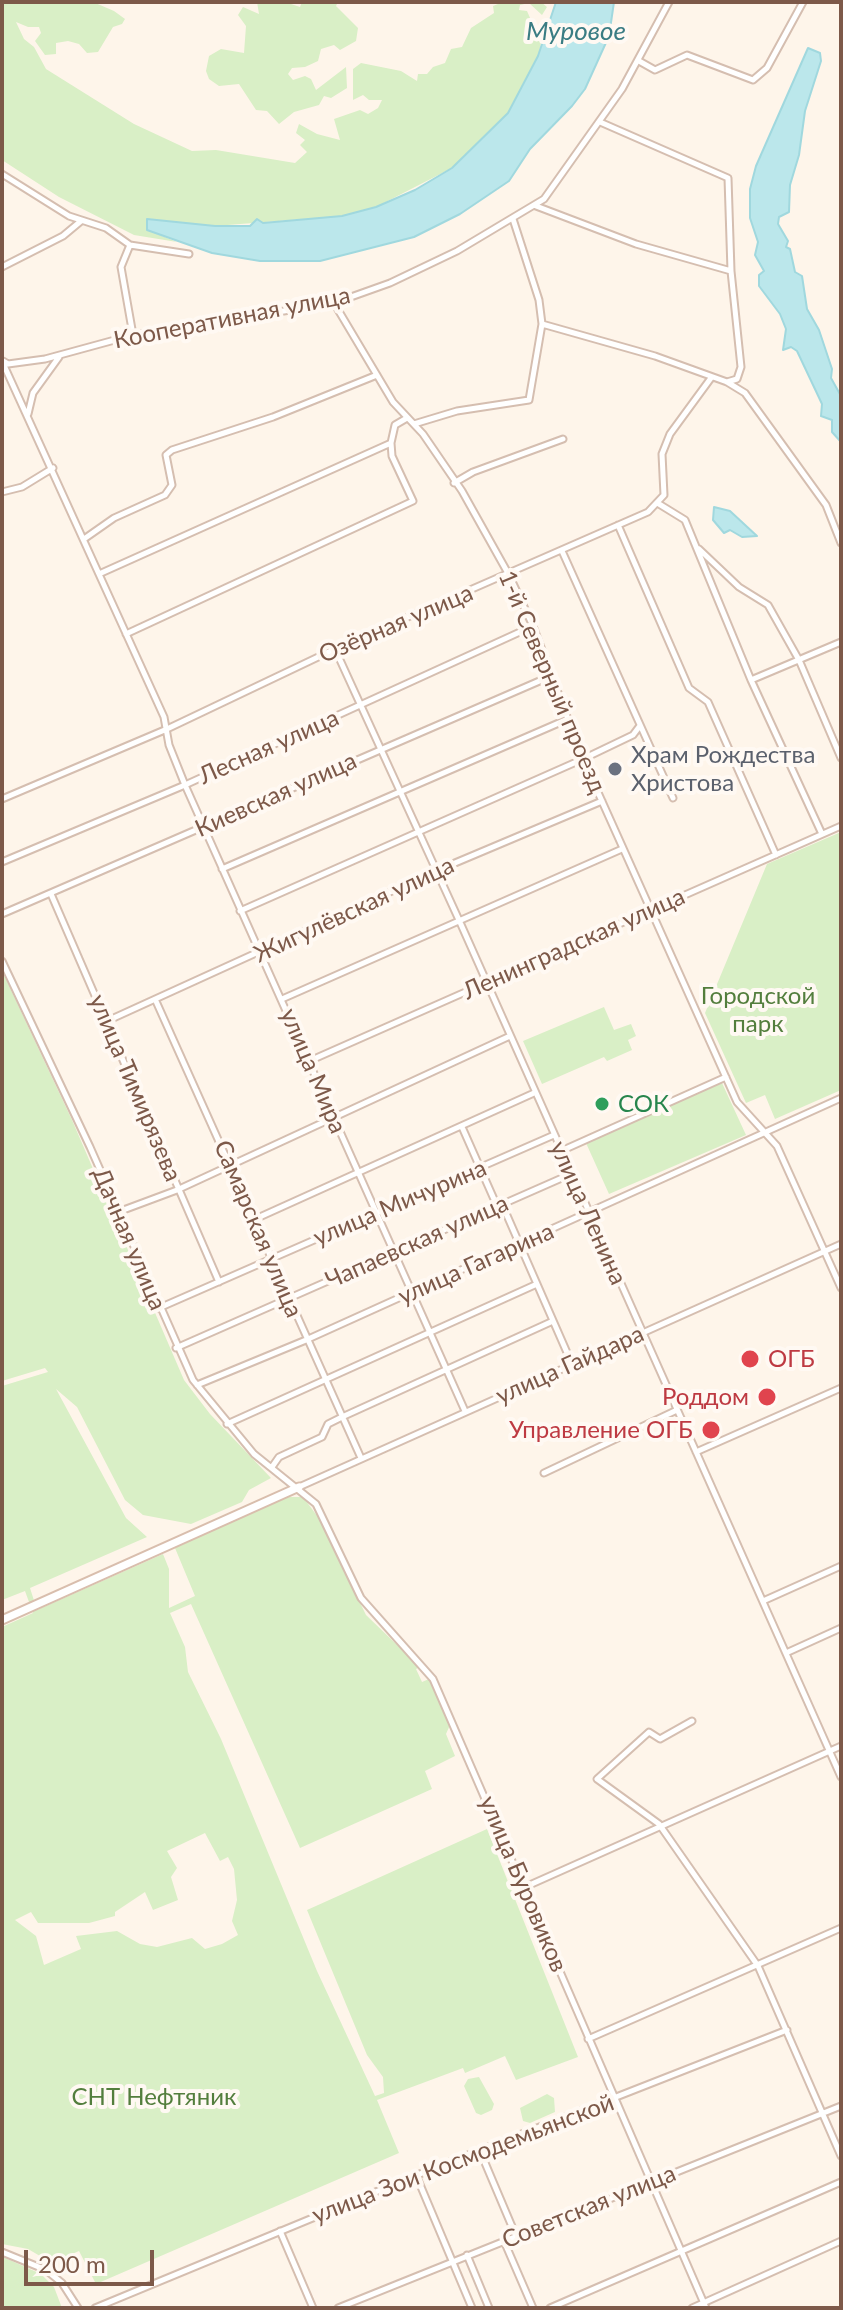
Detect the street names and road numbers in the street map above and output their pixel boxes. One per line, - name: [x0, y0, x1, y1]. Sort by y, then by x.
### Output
- street label: Кооперативная улица: [111, 281, 353, 355]
- street label: 1-й Северный проезд: [492, 566, 612, 798]
- street label: Озёрная улица: [315, 579, 477, 669]
- street label: Лесная улица: [195, 703, 343, 791]
- street label: Киевская улица: [191, 747, 361, 843]
- street label: Жигулёвская улица: [249, 851, 459, 969]
- street label: Ленинградская улица: [459, 882, 689, 1006]
- street label: улица Тимирязева: [83, 990, 187, 1186]
- street label: улица Мира: [274, 1004, 352, 1138]
- street label: Самарская улица: [208, 1136, 308, 1322]
- street label: улица Ленина: [543, 1137, 633, 1289]
- street label: улица Мичурина: [309, 1154, 491, 1252]
- street label: Дачная улица: [86, 1163, 172, 1315]
- street label: Чапаевская улица: [321, 1189, 513, 1295]
- street label: улица Гагарина: [394, 1217, 558, 1311]
- street label: улица Гайдара: [492, 1320, 648, 1410]
- street label: улица Буровиков: [473, 1792, 573, 1976]
- street label: улица Зои Космодемьянской: [308, 2088, 618, 2230]
- street label: Советская улица: [498, 2159, 680, 2255]

